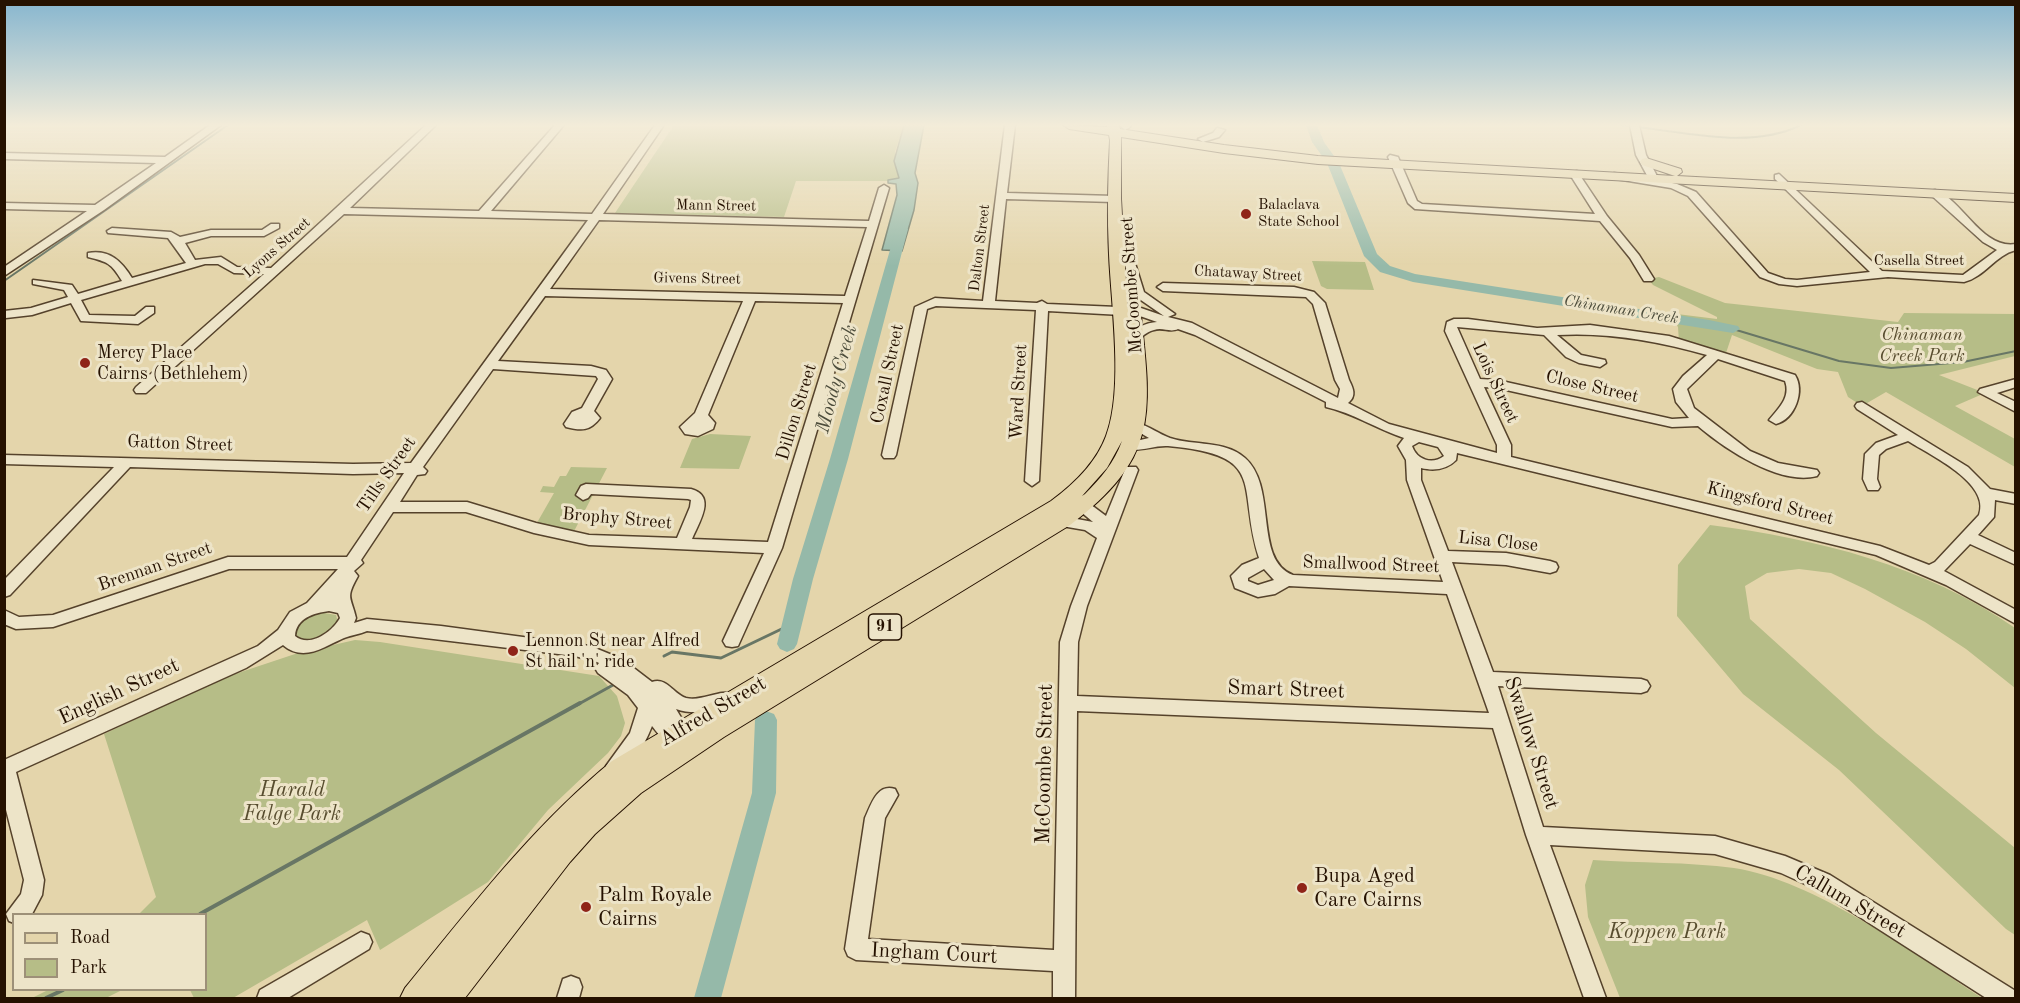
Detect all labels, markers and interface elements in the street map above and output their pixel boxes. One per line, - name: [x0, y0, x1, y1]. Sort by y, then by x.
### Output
- street label: Mann Street: [676, 196, 756, 216]
- place label: Balaclava State School: [1258, 196, 1339, 231]
- street label: Dalton Street: [966, 203, 994, 293]
- marker: Balaclava State School: [1239, 207, 1253, 221]
- street label: Lyons Street: [240, 214, 314, 282]
- street label: McCoombe Street: [1116, 216, 1148, 354]
- street label: Casella Street: [1874, 252, 1964, 270]
- street label: Chataway Street: [1194, 262, 1302, 286]
- street label: Givens Street: [653, 269, 741, 289]
- water label: Chinaman Creek: [1562, 291, 1680, 329]
- water label: Moody Creek: [811, 322, 863, 436]
- street label: Coxall Street: [867, 322, 909, 426]
- park label: Chinaman Creek Park: [1879, 324, 1965, 366]
- street label: Lois Street: [1467, 339, 1523, 427]
- place label: Mercy Place Cairns (Bethlehem): [97, 342, 248, 385]
- street label: Ward Street: [1006, 343, 1032, 441]
- marker: Mercy Place Cairns (Bethlehem): [78, 356, 92, 370]
- street label: Dillon Street: [772, 361, 822, 463]
- street label: Close Street: [1543, 366, 1641, 408]
- street label: Gatton Street: [127, 431, 233, 457]
- street label: Tills Street: [353, 433, 421, 517]
- street label: Kingsford Street: [1704, 478, 1836, 530]
- street label: Brophy Street: [561, 503, 673, 535]
- street label: Lisa Close: [1457, 527, 1539, 557]
- street label: Brennan Street: [95, 537, 215, 597]
- street label: Smallwood Street: [1302, 552, 1440, 578]
- road number: 91: [868, 614, 902, 640]
- place label: Lennon St near Alfred St hail 'n' ride: [525, 630, 700, 672]
- marker: Lennon St near Alfred St hail 'n' ride: [506, 644, 520, 658]
- street label: English Street: [55, 653, 183, 731]
- street label: Alfred Street: [655, 671, 771, 753]
- street label: Swallow Street: [1498, 673, 1564, 813]
- street label: Smart Street: [1227, 675, 1345, 705]
- street label: McCoombe Street: [1031, 684, 1059, 844]
- park label: Harald Falge Park: [243, 777, 341, 827]
- street label: Callum Street: [1789, 860, 1911, 944]
- place label: Bupa Aged Care Cairns: [1314, 863, 1422, 913]
- marker: Bupa Aged Care Cairns: [1295, 881, 1309, 895]
- place label: Palm Royale Cairns: [598, 882, 712, 932]
- marker: Palm Royale Cairns: [579, 900, 593, 914]
- legend: [12, 913, 207, 991]
- park label: Koppen Park: [1608, 919, 1726, 945]
- text: Road: [70, 929, 110, 947]
- street label: Ingham Court: [870, 938, 998, 970]
- text: Park: [70, 959, 107, 977]

